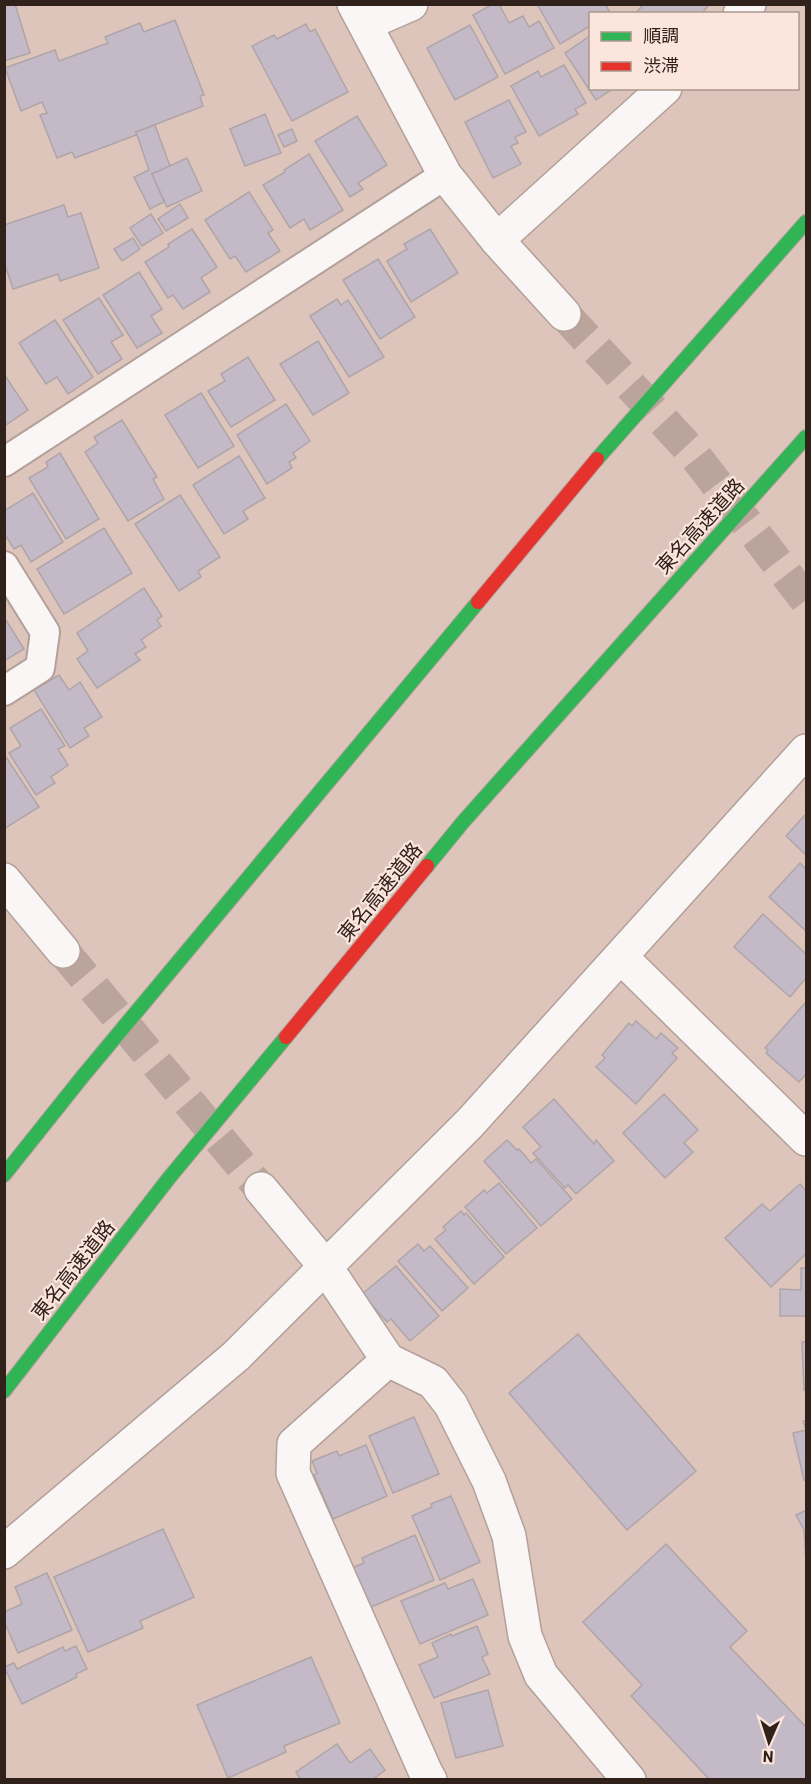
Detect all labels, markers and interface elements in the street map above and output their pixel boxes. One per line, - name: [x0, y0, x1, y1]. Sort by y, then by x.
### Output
- legend: [589, 12, 799, 90]
- text: 順調: [643, 24, 679, 46]
- text: 渋滞: [643, 54, 679, 76]
- street label: 東名高速道路: [650, 473, 748, 578]
- street label: 東名高速道路: [332, 837, 426, 946]
- street label: 東名高速道路: [26, 1215, 119, 1324]
- north arrow: [739, 1712, 799, 1772]
- text: N: [762, 1748, 774, 1767]

